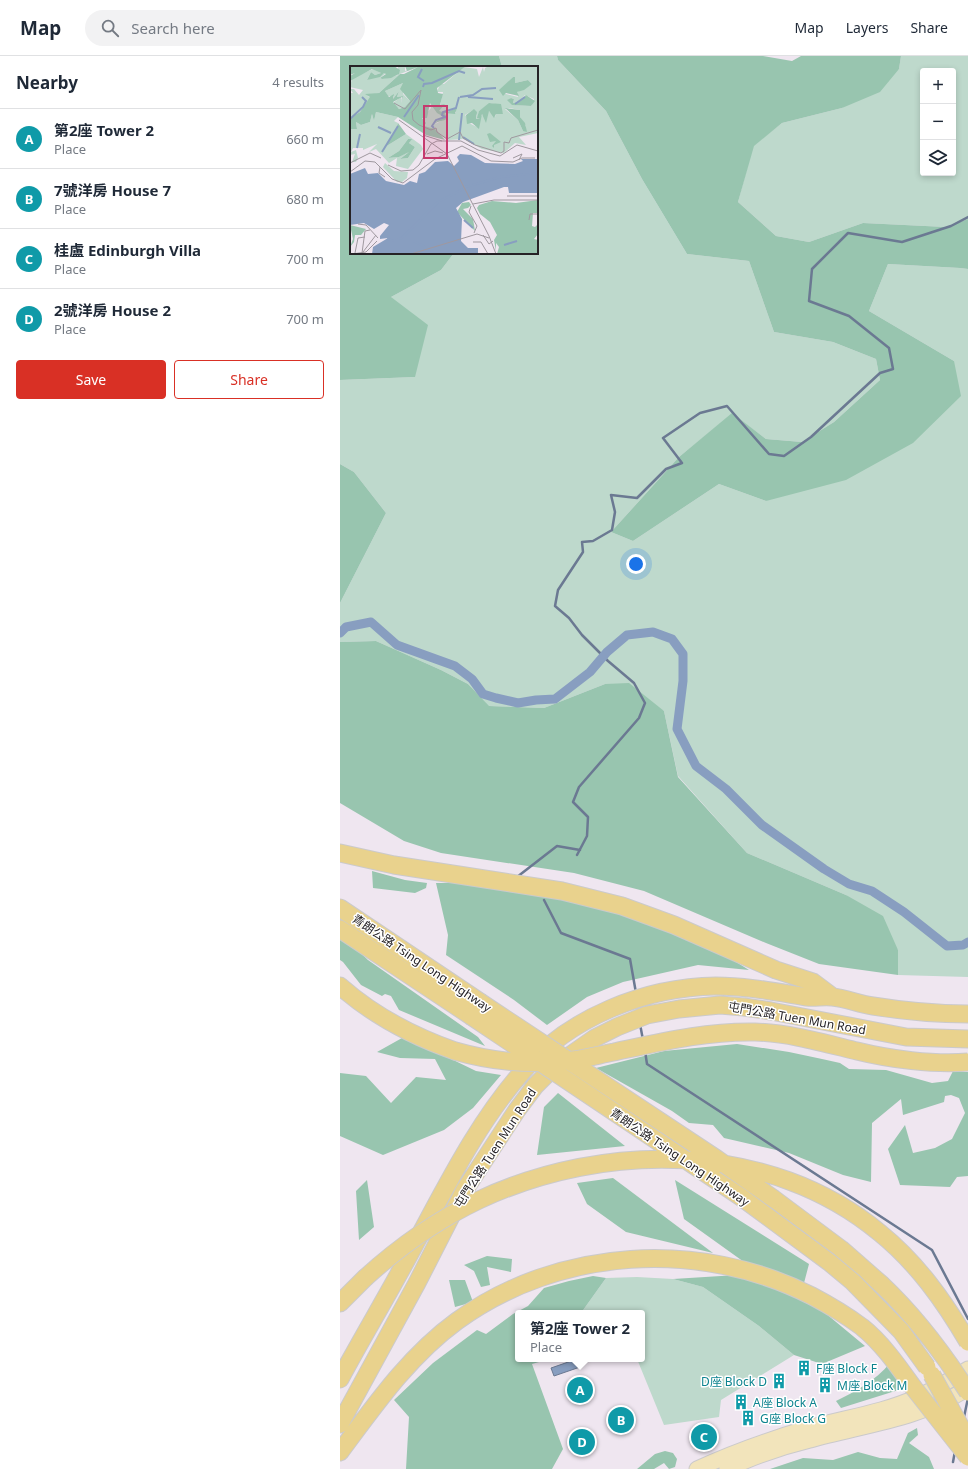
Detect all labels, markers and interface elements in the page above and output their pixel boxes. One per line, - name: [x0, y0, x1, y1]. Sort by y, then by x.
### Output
- search box: [85, 10, 365, 46]
- text: Map: [20, 15, 61, 41]
- icon: search: [99, 17, 121, 39]
- text: Search here: [131, 18, 215, 38]
- text: Map: [795, 18, 824, 37]
- text: Layers: [846, 18, 888, 37]
- text: Share: [910, 18, 948, 37]
- inset map: [350, 66, 538, 254]
- map controls: [920, 68, 956, 176]
- button: +: [920, 68, 956, 104]
- text: Nearby: [16, 71, 78, 94]
- text: 4 results: [272, 73, 324, 91]
- button: −: [920, 104, 956, 140]
- text: 第2座 Tower 2: [54, 120, 154, 140]
- text: A: [25, 130, 34, 148]
- text: 660 m: [286, 130, 324, 148]
- text: Place: [54, 140, 86, 158]
- button: layers: [920, 140, 956, 176]
- text: 7號洋房 House 7: [54, 180, 171, 200]
- text: B: [25, 190, 33, 208]
- text: 680 m: [286, 190, 324, 208]
- text: Place: [54, 200, 86, 218]
- text: 桂盧 Edinburgh Villa: [54, 240, 201, 260]
- text: C: [25, 250, 33, 268]
- text: 700 m: [286, 250, 324, 268]
- text: Place: [54, 260, 86, 278]
- text: 2號洋房 House 2: [54, 300, 171, 320]
- text: D: [24, 310, 34, 328]
- text: 700 m: [286, 310, 324, 328]
- text: Place: [54, 320, 86, 338]
- button: Save: [16, 360, 166, 399]
- button: Share: [174, 360, 324, 399]
- your location: [626, 554, 646, 574]
- street label: 青朗公路 Tsing Long Highway: [349, 910, 496, 1016]
- street label: 屯門公路 Tuen Mun Road: [727, 998, 867, 1038]
- street label: 屯門公路 Tuen Mun Road: [450, 1085, 540, 1211]
- street label: 青朗公路 Tsing Long Highway: [607, 1104, 754, 1210]
- popup: [515, 1310, 645, 1362]
- text: 第2座 Tower 2: [530, 1318, 630, 1338]
- text: Place: [530, 1338, 562, 1356]
- building icon: F座 Block F: [795, 1359, 813, 1377]
- place label: F座 Block F: [816, 1360, 877, 1377]
- building icon: D座 Block D: [770, 1372, 788, 1390]
- place label: D座 Block D: [701, 1373, 767, 1390]
- pin: A: [567, 1375, 593, 1405]
- building icon: M座 Block M: [816, 1376, 834, 1394]
- place label: M座 Block M: [837, 1377, 907, 1394]
- building icon: A座 Block A: [732, 1393, 750, 1411]
- place label: A座 Block A: [753, 1394, 817, 1411]
- pin: B: [608, 1405, 634, 1435]
- building icon: G座 Block G: [739, 1409, 757, 1427]
- place label: G座 Block G: [760, 1410, 826, 1427]
- pin: C: [691, 1422, 717, 1452]
- pin: D: [569, 1427, 595, 1457]

